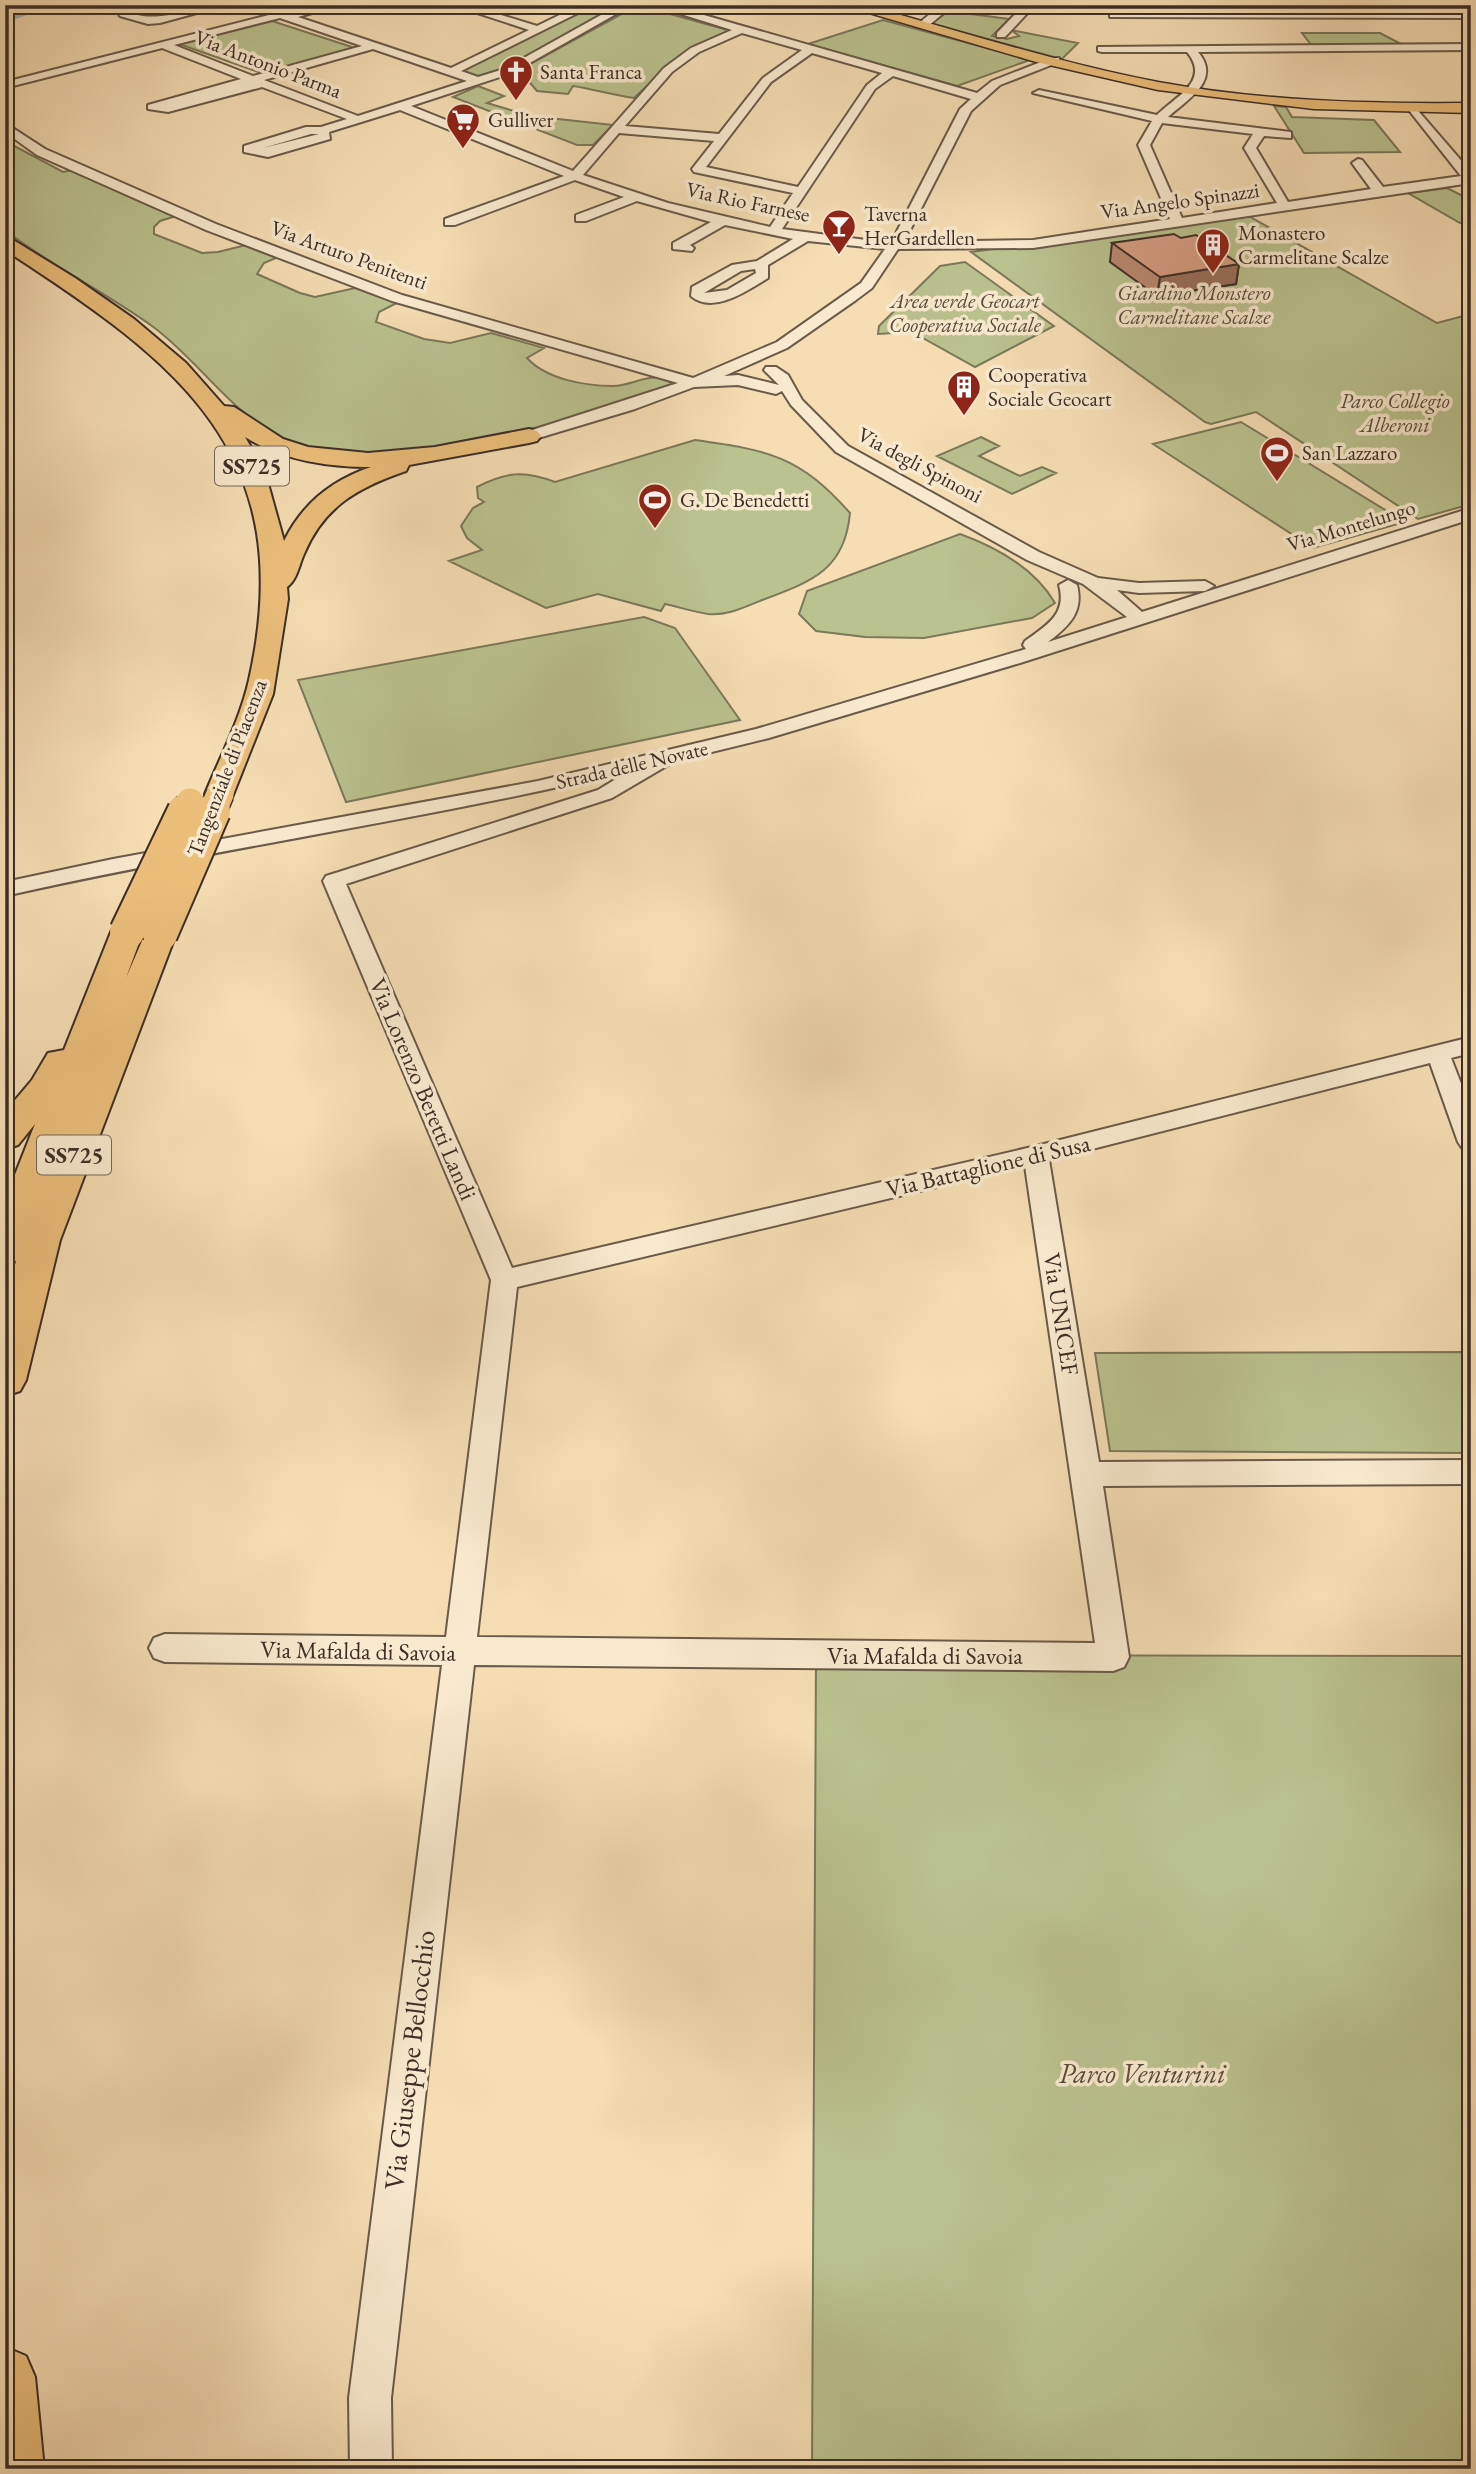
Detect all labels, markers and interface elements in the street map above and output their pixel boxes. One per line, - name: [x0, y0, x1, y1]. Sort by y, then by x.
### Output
- street label: Via Antonio Parma: [191, 23, 346, 104]
- church icon: Santa Franca: [497, 53, 535, 102]
- place label: Santa Franca: [540, 58, 643, 85]
- supermarket icon: Gulliver: [444, 101, 482, 150]
- place label: Gulliver: [488, 106, 553, 133]
- street label: Via Rio Farnese: [684, 175, 812, 228]
- street label: Via Angelo Spinazzi: [1099, 176, 1261, 225]
- place label: Taverna HerGardellen: [864, 200, 975, 251]
- bar icon: Taverna HerGardellen: [820, 207, 858, 256]
- street label: Via Arturo Penitenti: [267, 214, 431, 295]
- place label: Monastero Carmelitane Scalze: [1238, 219, 1389, 270]
- building icon: Monastero Carmelitane Scalze: [1194, 226, 1232, 275]
- park label: Giardino Monstero Carmelitane Scalze: [1117, 279, 1271, 330]
- park label: Area verde Geocart Cooperativa Sociale: [888, 287, 1042, 338]
- place label: Cooperativa Sociale Geocart: [988, 361, 1112, 412]
- building icon: Cooperativa Sociale Geocart: [945, 368, 983, 417]
- park label: Parco Collegio Alberoni: [1340, 387, 1450, 438]
- street label: Via degli Spinoni: [853, 420, 987, 509]
- sports icon: San Lazzaro: [1258, 434, 1296, 483]
- place label: San Lazzaro: [1302, 439, 1397, 466]
- road number: SS725: [215, 446, 289, 486]
- sports icon: G. De Benedetti: [636, 481, 674, 530]
- place label: G. De Benedetti: [680, 486, 809, 513]
- street label: Via Montelungo: [1283, 493, 1418, 558]
- street label: Tangenziale di Piacenza: [180, 675, 273, 860]
- street label: Strada delle Novate: [553, 734, 710, 795]
- street label: Via Lorenzo Beretti Landi: [363, 973, 484, 1205]
- street label: Via Battaglione di Susa: [883, 1127, 1094, 1204]
- road number: SS725: [37, 1136, 111, 1174]
- street label: Via UNICEF: [1037, 1250, 1086, 1377]
- street label: Via Mafalda di Savoia: [260, 1633, 457, 1668]
- street label: Via Mafalda di Savoia: [827, 1640, 1023, 1671]
- street label: Via Giuseppe Bellocchio: [375, 1928, 443, 2192]
- park label: Parco Venturini: [1059, 2055, 1227, 2091]

